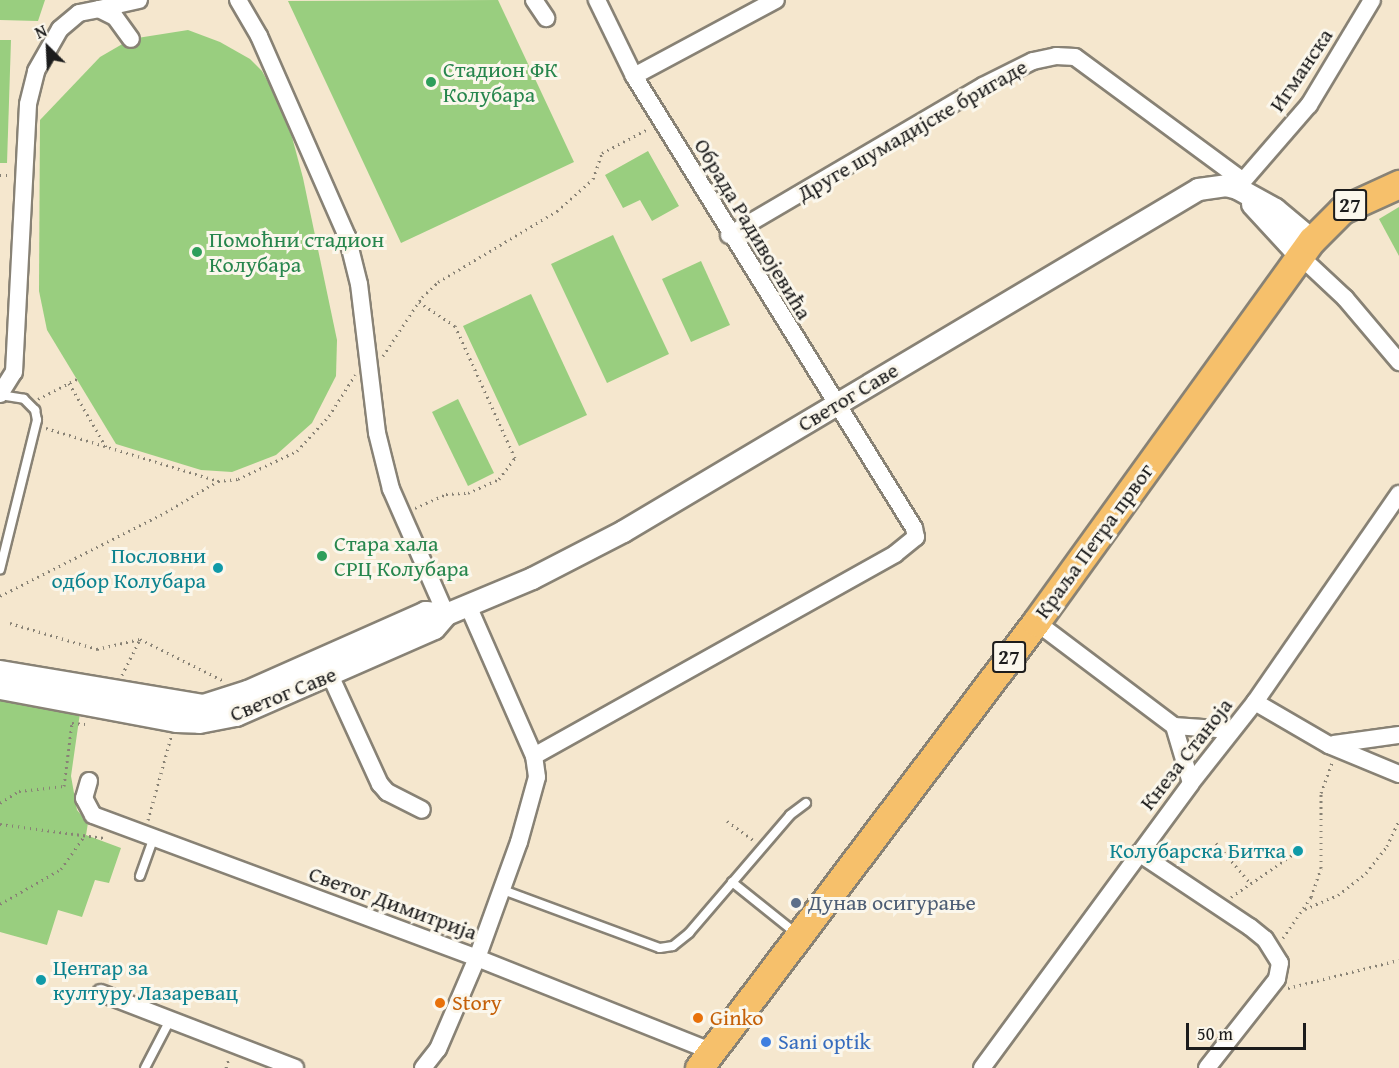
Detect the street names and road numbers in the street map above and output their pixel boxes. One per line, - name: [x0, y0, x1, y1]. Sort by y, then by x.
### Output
- street label: Игманска: [1264, 23, 1338, 117]
- street label: Друге шумадијске бригаде: [792, 53, 1032, 207]
- street label: Обрада Радивојевића: [689, 134, 817, 324]
- road number: 27: [1332, 187, 1368, 223]
- street label: Светог Саве: [793, 357, 903, 437]
- street label: Краља Петра првог: [1029, 458, 1159, 624]
- road number: 27: [991, 639, 1027, 675]
- street label: Светог Саве: [226, 661, 340, 727]
- street label: Кнеза Станоја: [1134, 693, 1238, 815]
- street label: Светог Димитрија: [305, 860, 481, 946]

